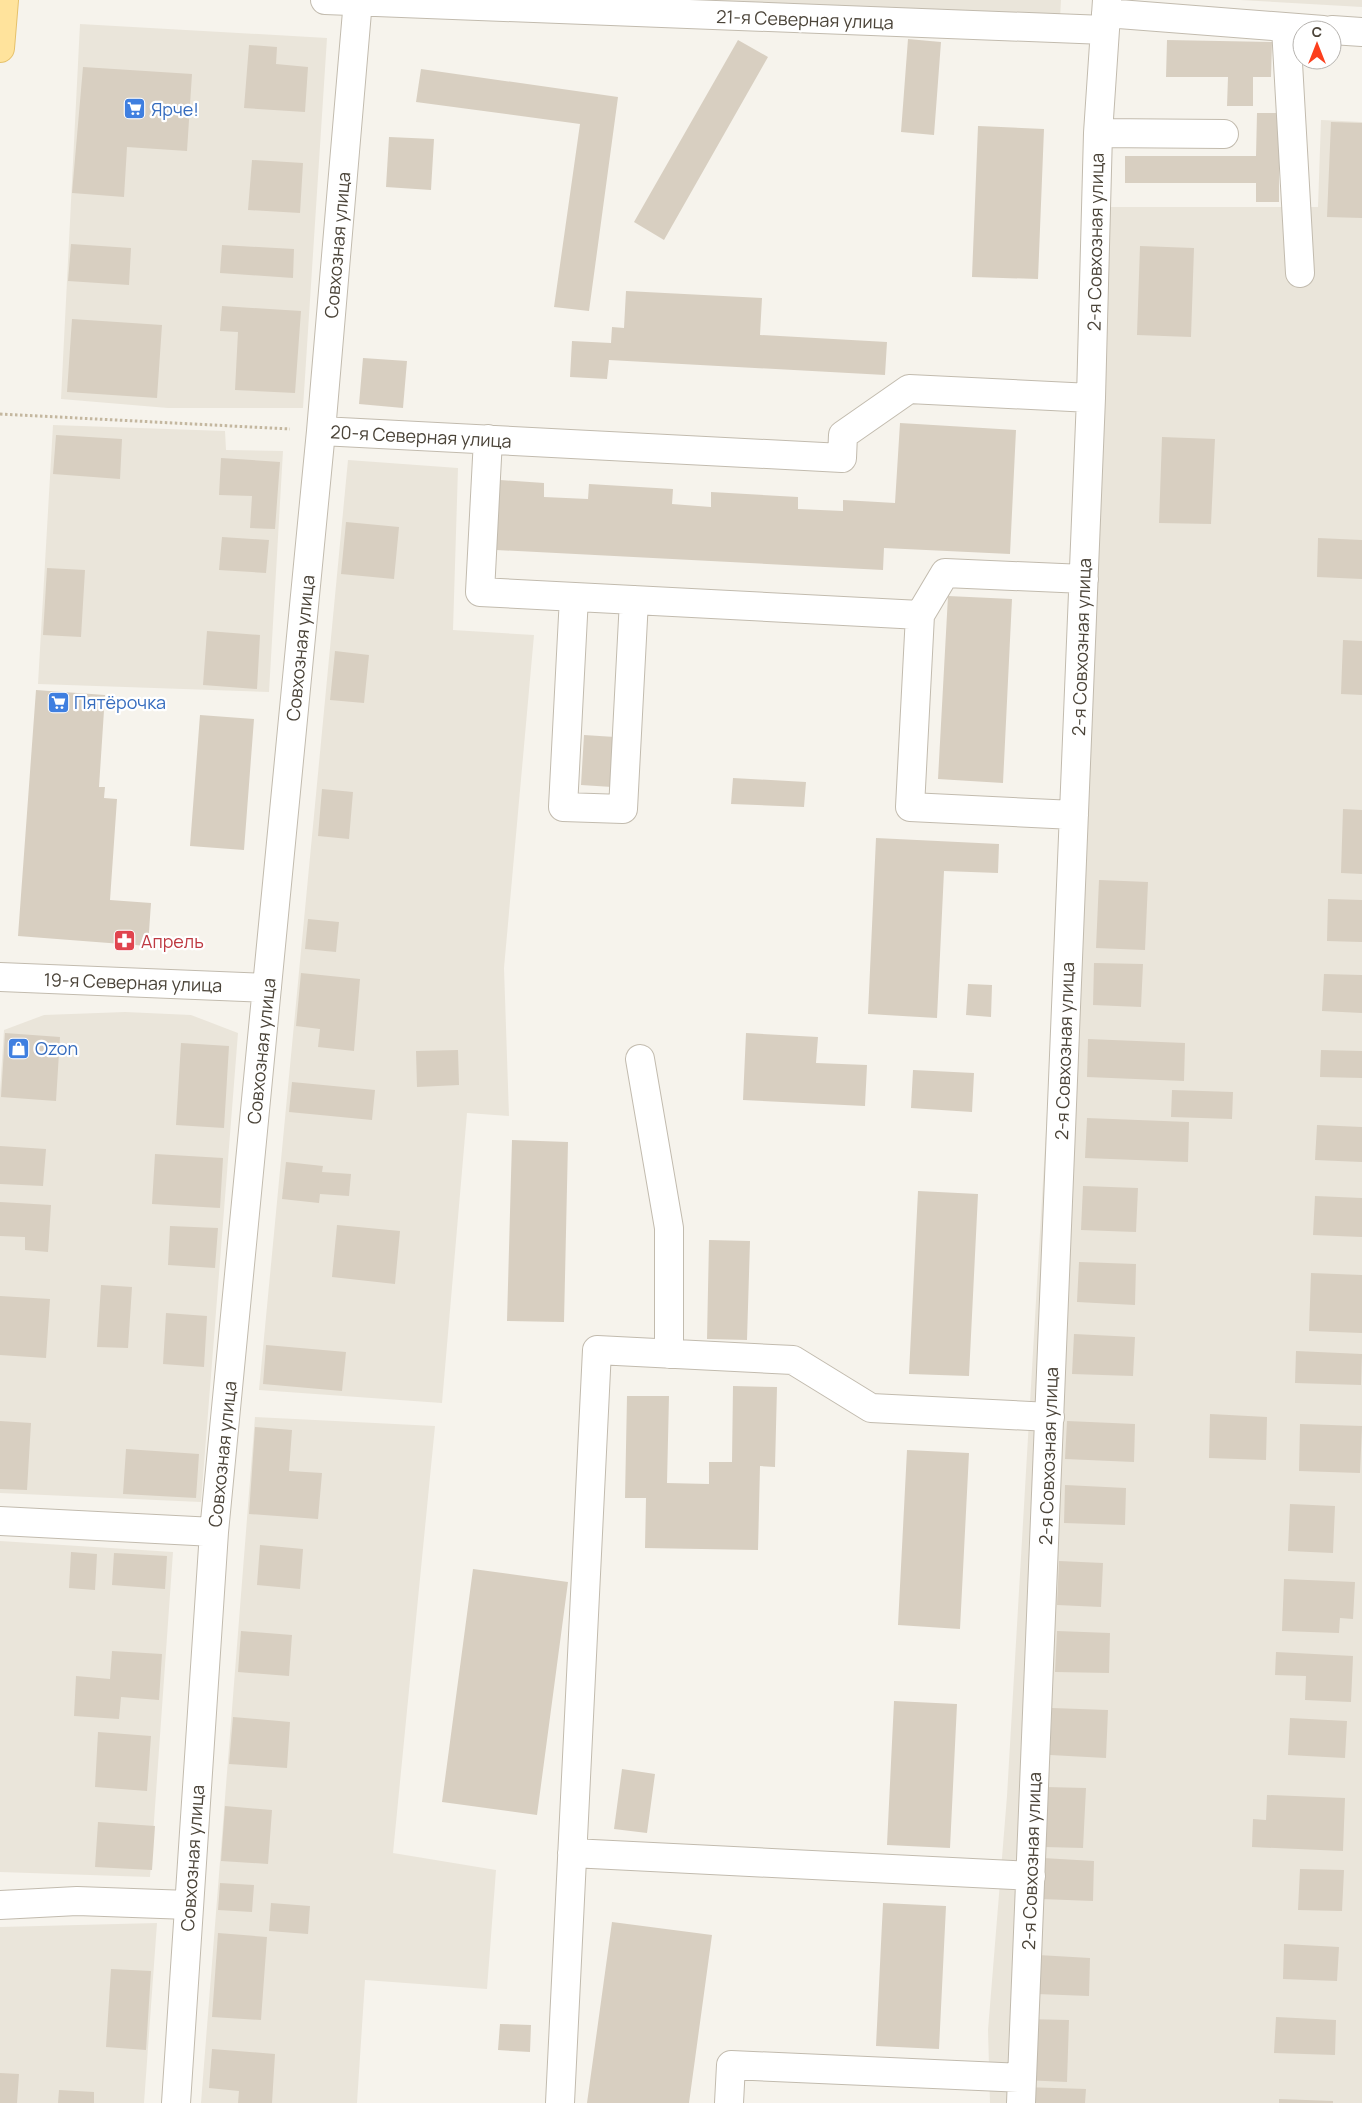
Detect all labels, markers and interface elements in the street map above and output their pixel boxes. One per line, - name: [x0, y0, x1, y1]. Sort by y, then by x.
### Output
- street label: 21-я Северная улица: [716, 4, 894, 34]
- north arrow: [1292, 20, 1342, 70]
- text: С: [1312, 22, 1322, 41]
- supermarket icon: Ярче!: [123, 97, 147, 121]
- place label: Ярче!: [151, 97, 199, 121]
- street label: 2-я Совхозная улица: [1081, 153, 1109, 331]
- street label: Совхозная улица: [319, 171, 355, 319]
- street label: 20-я Северная улица: [330, 419, 512, 453]
- street label: 2-я Совхозная улица: [1066, 557, 1096, 737]
- street label: Совхозная улица: [280, 574, 320, 722]
- supermarket icon: Пятёрочка: [46, 690, 70, 714]
- place label: Пятёрочка: [74, 690, 166, 714]
- pharmacy icon: Апрель: [113, 929, 137, 953]
- place label: Апрель: [141, 929, 204, 953]
- street label: 2-я Совхозная улица: [1049, 961, 1079, 1141]
- street label: 19-я Северная улица: [43, 967, 223, 997]
- street label: Совхозная улица: [241, 977, 281, 1125]
- shop icon: Ozon: [7, 1036, 31, 1060]
- place label: Ozon: [35, 1036, 78, 1060]
- street label: 2-я Совхозная улица: [1033, 1366, 1063, 1546]
- street label: Совхозная улица: [202, 1380, 242, 1528]
- street label: 2-я Совхозная улица: [1016, 1771, 1046, 1951]
- street label: Совхозная улица: [175, 1784, 209, 1932]

